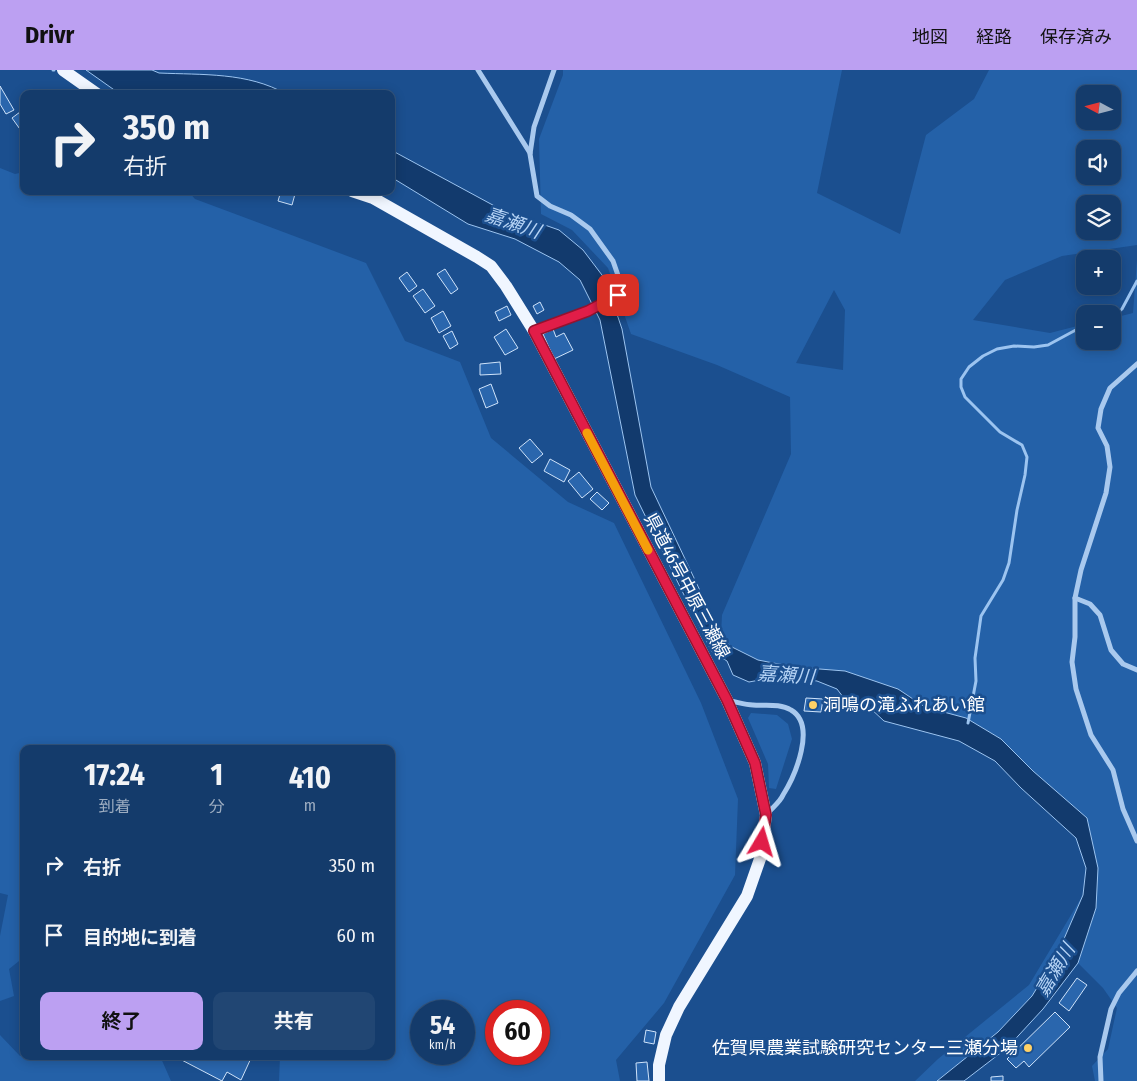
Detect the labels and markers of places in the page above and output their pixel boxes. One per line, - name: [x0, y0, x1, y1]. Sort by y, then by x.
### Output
- pin: [597, 274, 639, 316]
- place label: 洞鳴の滝ふれあい館: [823, 694, 985, 716]
- marker: 洞鳴の滝ふれあい館: [807, 699, 819, 711]
- place label: 佐賀県農業試験研究センター三瀬分場: [712, 1037, 1018, 1059]
- marker: 佐賀県農業試験研究センター三瀬分場: [1022, 1042, 1034, 1054]

